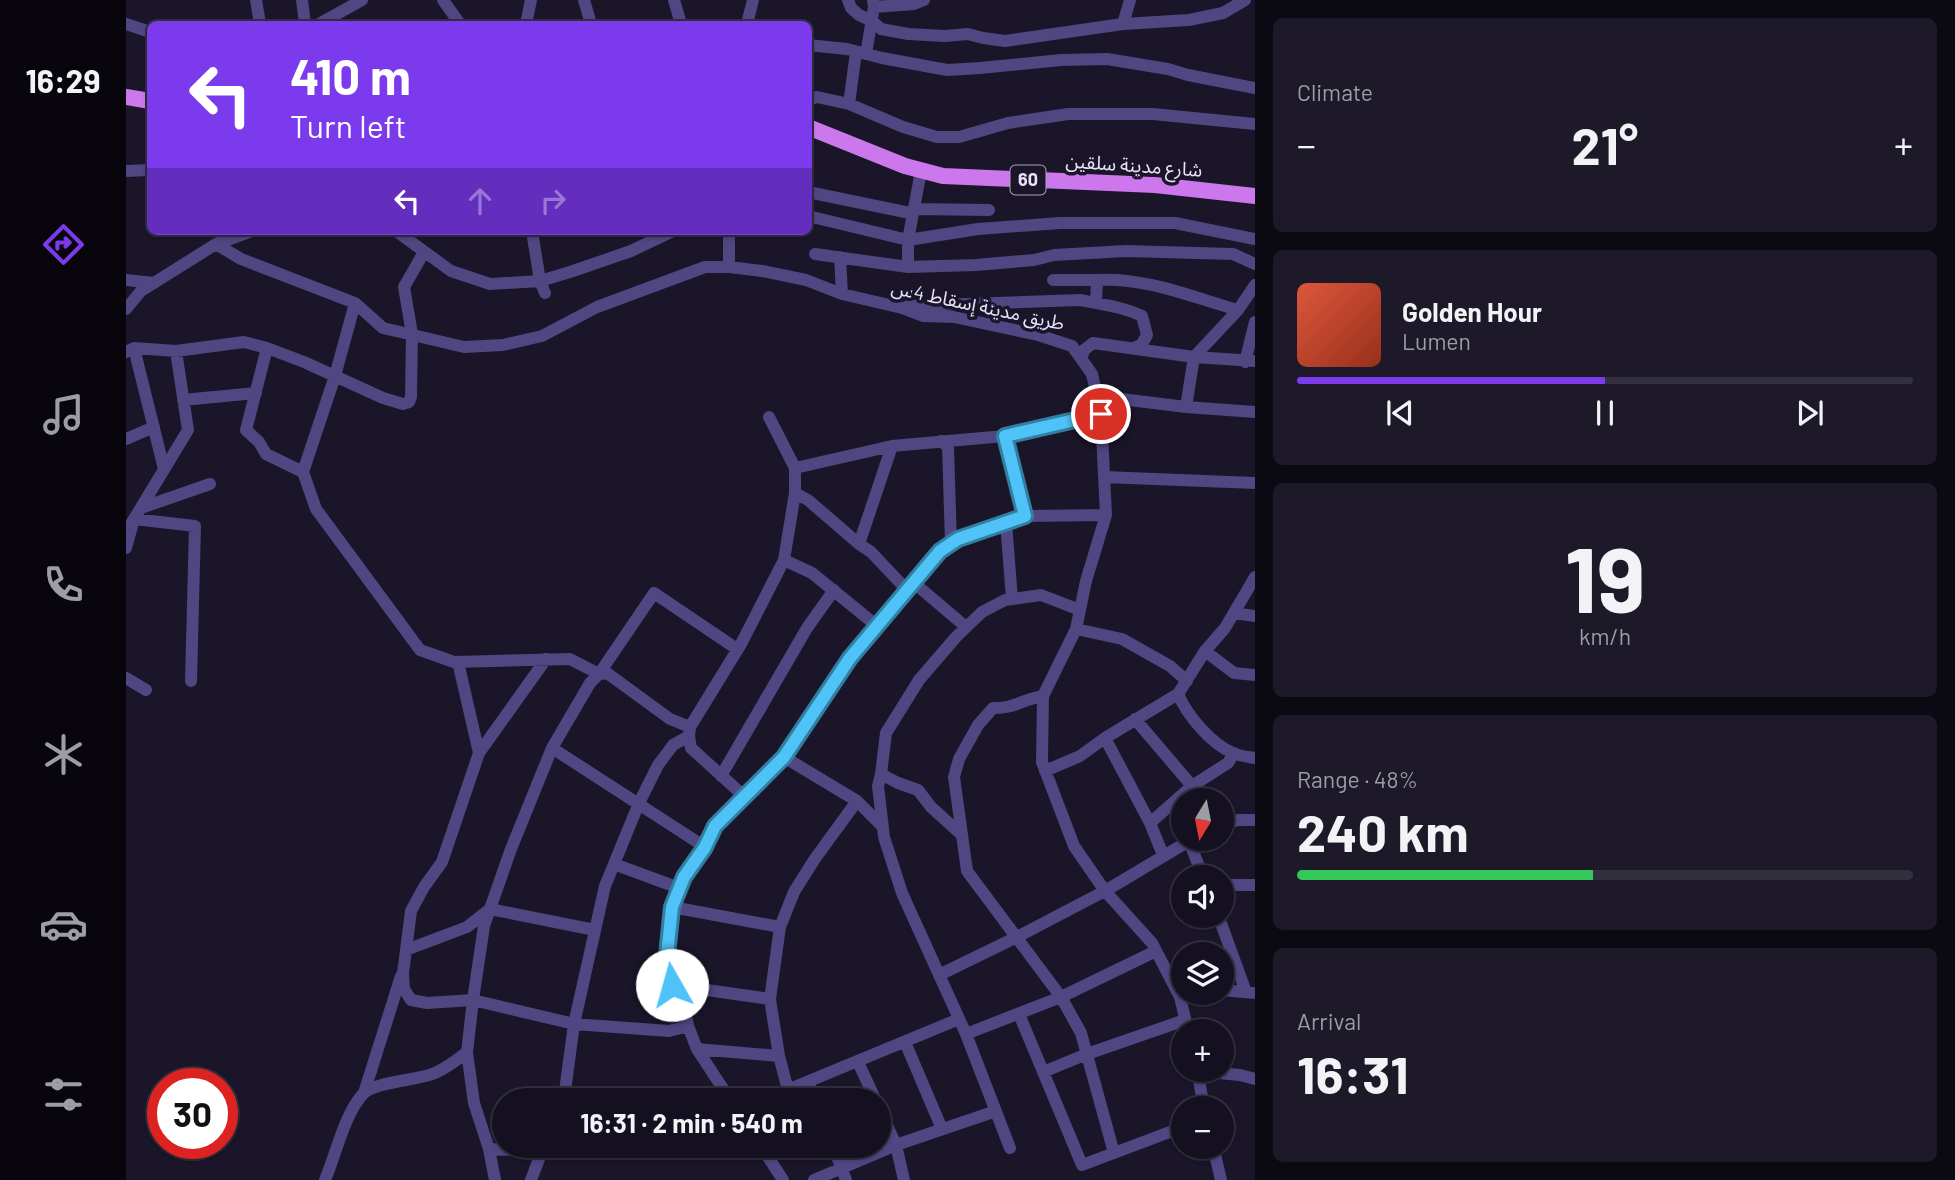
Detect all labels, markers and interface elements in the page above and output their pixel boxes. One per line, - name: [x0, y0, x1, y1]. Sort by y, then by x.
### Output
- text: 410 m: [290, 46, 411, 105]
- icon: left: [175, 49, 266, 140]
- text: 16:29: [25, 61, 101, 99]
- text: Climate: [1297, 78, 1373, 106]
- text: Turn left: [290, 106, 407, 144]
- text: 21°: [1572, 113, 1638, 175]
- text: −: [1297, 121, 1316, 167]
- text: +: [1894, 121, 1913, 167]
- street label: شارع مدينة سلقين: [1065, 148, 1203, 184]
- road number: 60: [1010, 166, 1046, 195]
- icon: left: [388, 182, 426, 220]
- icon: ahead: [461, 182, 499, 220]
- icon: right: [534, 182, 572, 220]
- icon: directions: [39, 220, 88, 269]
- street label: طريق مدينة إسقاط 4س: [889, 275, 1067, 336]
- text: Golden Hour: [1402, 296, 1542, 327]
- text: Lumen: [1402, 327, 1471, 355]
- pin: [1071, 384, 1131, 444]
- icon: music: [39, 390, 88, 439]
- icon: previous: [1381, 394, 1419, 432]
- icon: pause: [1586, 394, 1624, 432]
- icon: next: [1791, 394, 1829, 432]
- icon: arrive: [1082, 395, 1120, 433]
- text: 19: [1565, 522, 1645, 631]
- icon: phone: [39, 560, 88, 609]
- text: km/h: [1579, 622, 1631, 650]
- icon: climate: [39, 730, 88, 779]
- text: Range · 48%: [1297, 765, 1418, 793]
- north arrow: [1171, 788, 1234, 850]
- map controls: [1171, 788, 1234, 1159]
- text: 240 km: [1297, 800, 1469, 862]
- button: sound: [1171, 865, 1234, 928]
- icon: car: [39, 900, 88, 949]
- button: layers: [1171, 942, 1234, 1005]
- position arrow: [635, 948, 709, 1022]
- text: Arrival: [1297, 1007, 1361, 1035]
- button: +: [1171, 1019, 1234, 1082]
- text: 16:31: [1297, 1042, 1409, 1104]
- speed limit sign: 30: [147, 1068, 238, 1159]
- icon: filters: [39, 1070, 88, 1119]
- button: −: [1171, 1096, 1234, 1159]
- text: 16:31 · 2 min · 540 m: [580, 1107, 803, 1138]

